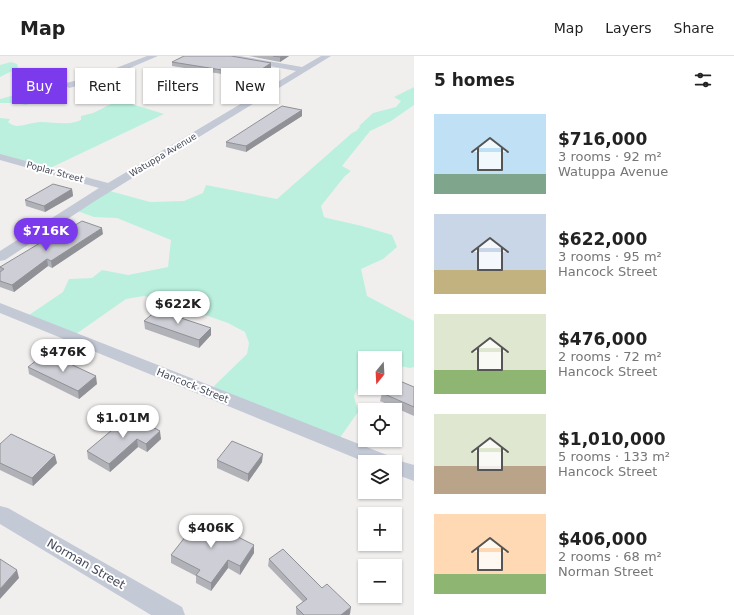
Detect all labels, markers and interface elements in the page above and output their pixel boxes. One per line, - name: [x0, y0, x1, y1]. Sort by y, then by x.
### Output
- text: Map: [20, 17, 65, 39]
- text: Map: [554, 20, 583, 36]
- text: Layers: [605, 20, 652, 36]
- text: Share: [674, 20, 714, 36]
- chip: Buy: [12, 68, 67, 104]
- chip: Rent: [75, 68, 135, 104]
- chip: Filters: [143, 68, 213, 104]
- chip: New: [221, 68, 279, 104]
- icon: filters: [692, 69, 714, 91]
- text: 5 homes: [434, 70, 515, 90]
- text: $716,000: [558, 129, 647, 149]
- icon: home: [466, 130, 514, 178]
- street label: Watuppa Avenue: [128, 131, 199, 179]
- text: 3 rooms · 92 m²: [558, 149, 662, 164]
- street label: Poplar Street: [26, 160, 85, 184]
- text: Watuppa Avenue: [558, 164, 668, 179]
- pin: $716K: [18, 218, 74, 252]
- text: $716K: [23, 223, 69, 238]
- text: $622,000: [558, 229, 647, 249]
- icon: home: [466, 230, 514, 278]
- text: 3 rooms · 95 m²: [558, 249, 662, 264]
- text: Hancock Street: [558, 264, 657, 279]
- pin: $622K: [150, 291, 206, 325]
- text: $622K: [155, 296, 201, 311]
- text: $476,000: [558, 329, 647, 349]
- icon: home: [466, 330, 514, 378]
- pin: $476K: [35, 339, 91, 373]
- text: $476K: [40, 344, 86, 359]
- text: 2 rooms · 72 m²: [558, 349, 662, 364]
- north arrow: [358, 351, 402, 395]
- map controls: [358, 351, 402, 603]
- text: Hancock Street: [558, 364, 657, 379]
- street label: Hancock Street: [155, 366, 230, 405]
- button: locate: [358, 403, 402, 447]
- pin: $1.01M: [90, 405, 156, 439]
- text: $1.01M: [96, 410, 150, 425]
- text: $1,010,000: [558, 429, 666, 449]
- icon: home: [466, 430, 514, 478]
- text: 5 rooms · 133 m²: [558, 449, 670, 464]
- button: layers: [358, 455, 402, 499]
- text: Hancock Street: [558, 464, 657, 479]
- button: +: [358, 507, 402, 551]
- pin: $406K: [183, 515, 239, 549]
- text: $406K: [188, 520, 234, 535]
- text: $406,000: [558, 529, 647, 549]
- icon: home: [466, 530, 514, 578]
- street label: Norman Street: [44, 536, 128, 592]
- text: 2 rooms · 68 m²: [558, 549, 662, 564]
- button: −: [358, 559, 402, 603]
- text: Norman Street: [558, 564, 653, 579]

